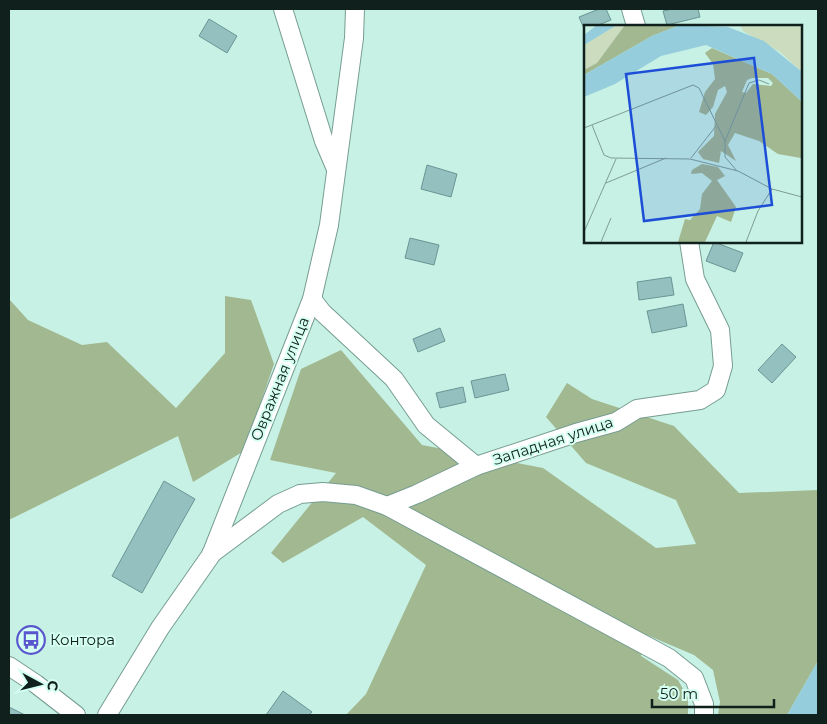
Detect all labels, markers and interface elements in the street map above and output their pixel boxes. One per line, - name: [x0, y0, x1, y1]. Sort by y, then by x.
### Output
- inset map: [584, 25, 802, 242]
- street label: Овражная улица: [246, 314, 313, 444]
- street label: Западная улица: [490, 412, 615, 469]
- bus stop icon: Контора: [16, 625, 46, 655]
- place label: Контора: [50, 630, 115, 649]
- north arrow: [15, 659, 65, 709]
- scale bar: [652, 676, 774, 708]
- text: С: [43, 679, 62, 692]
- text: 50 m: [660, 684, 698, 703]

